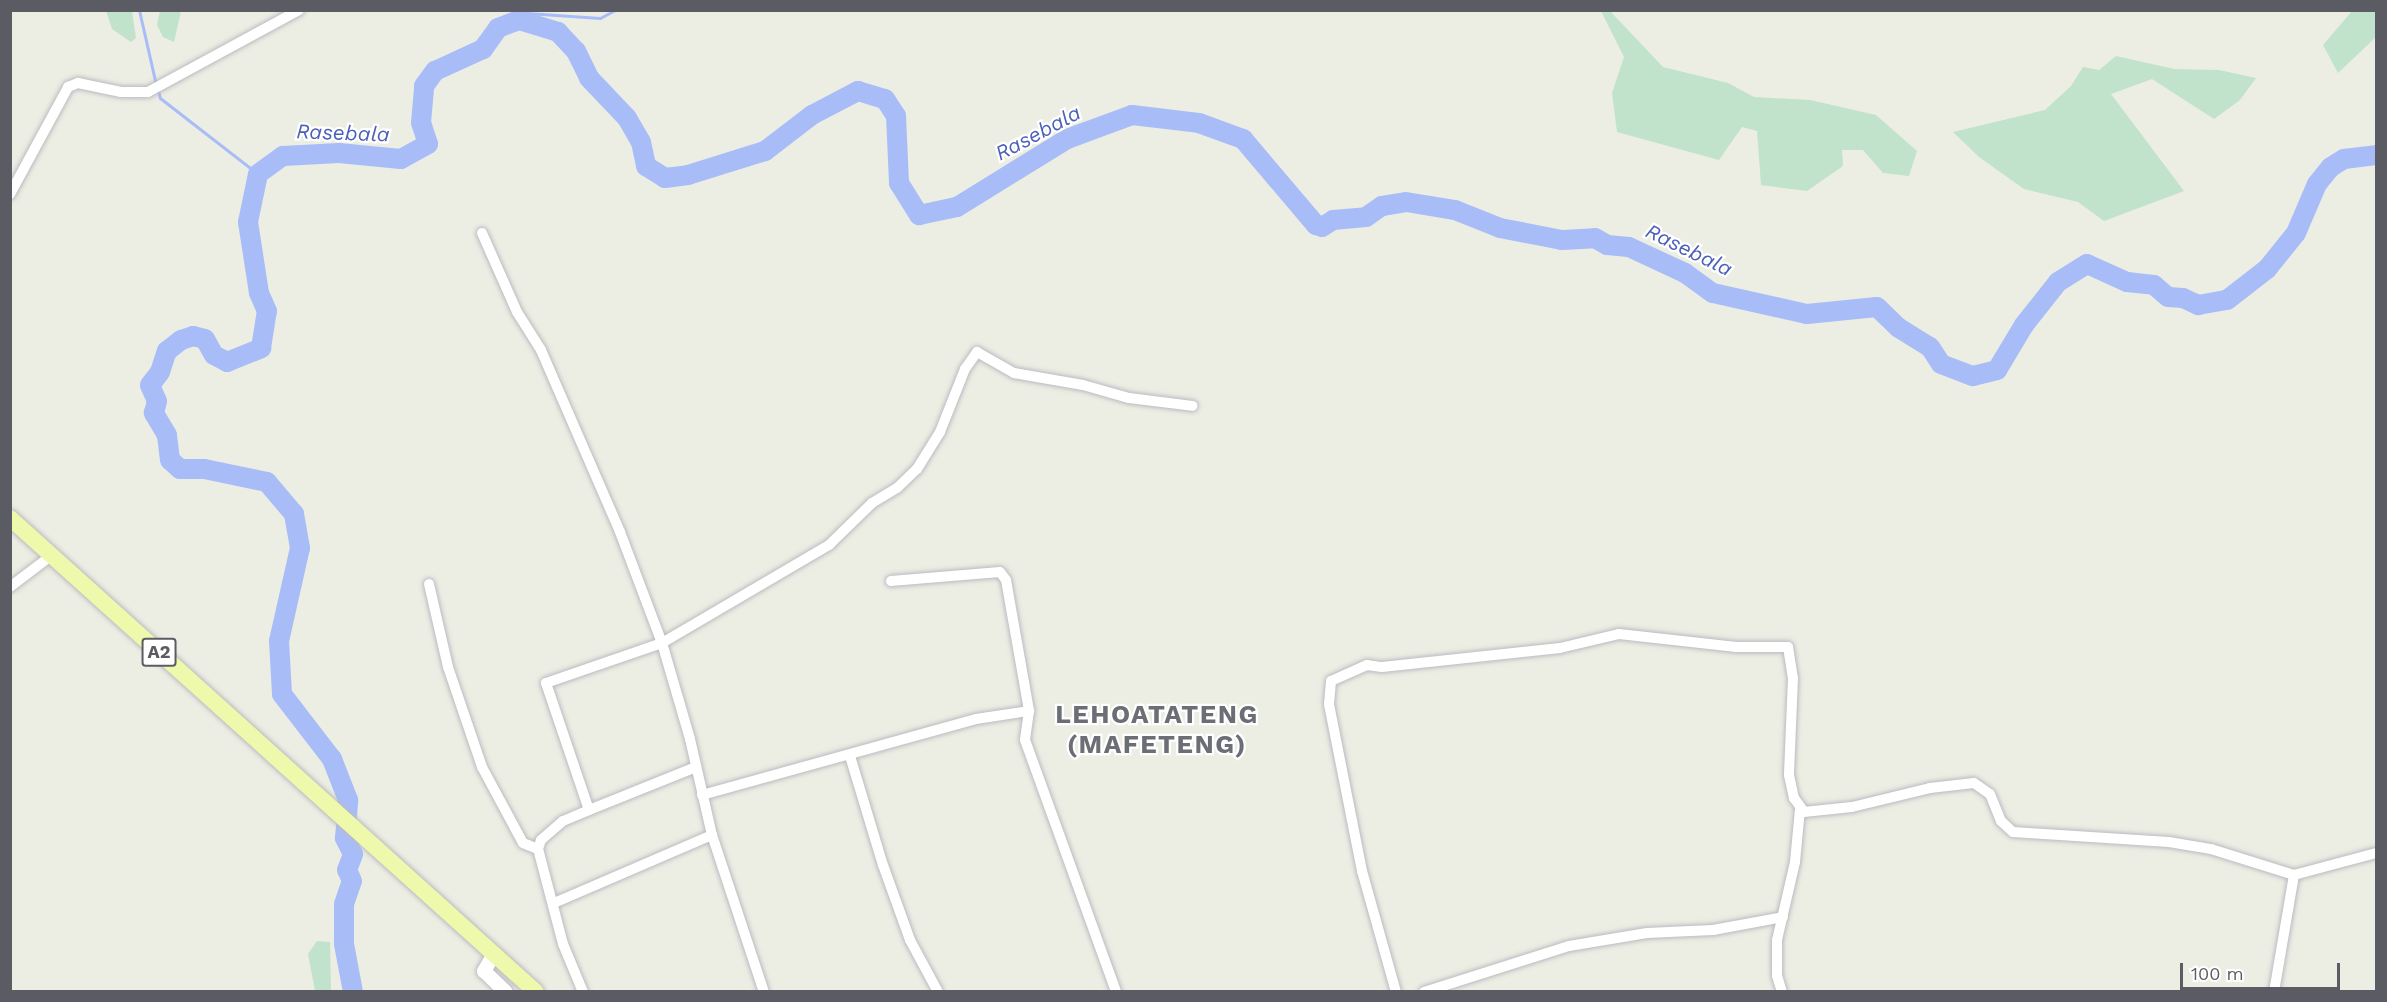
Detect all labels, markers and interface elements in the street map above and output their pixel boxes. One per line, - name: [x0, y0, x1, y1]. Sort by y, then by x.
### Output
- water label: Rasebala: [991, 100, 1085, 166]
- water label: Rasebala: [296, 119, 390, 147]
- water label: Rasebala: [1641, 218, 1737, 282]
- road number: A2: [141, 637, 177, 667]
- district label: LEHOATATENG (MAFETENG): [1055, 699, 1259, 760]
- scale bar: [2183, 951, 2344, 989]
- text: 100 m: [2191, 963, 2244, 984]

